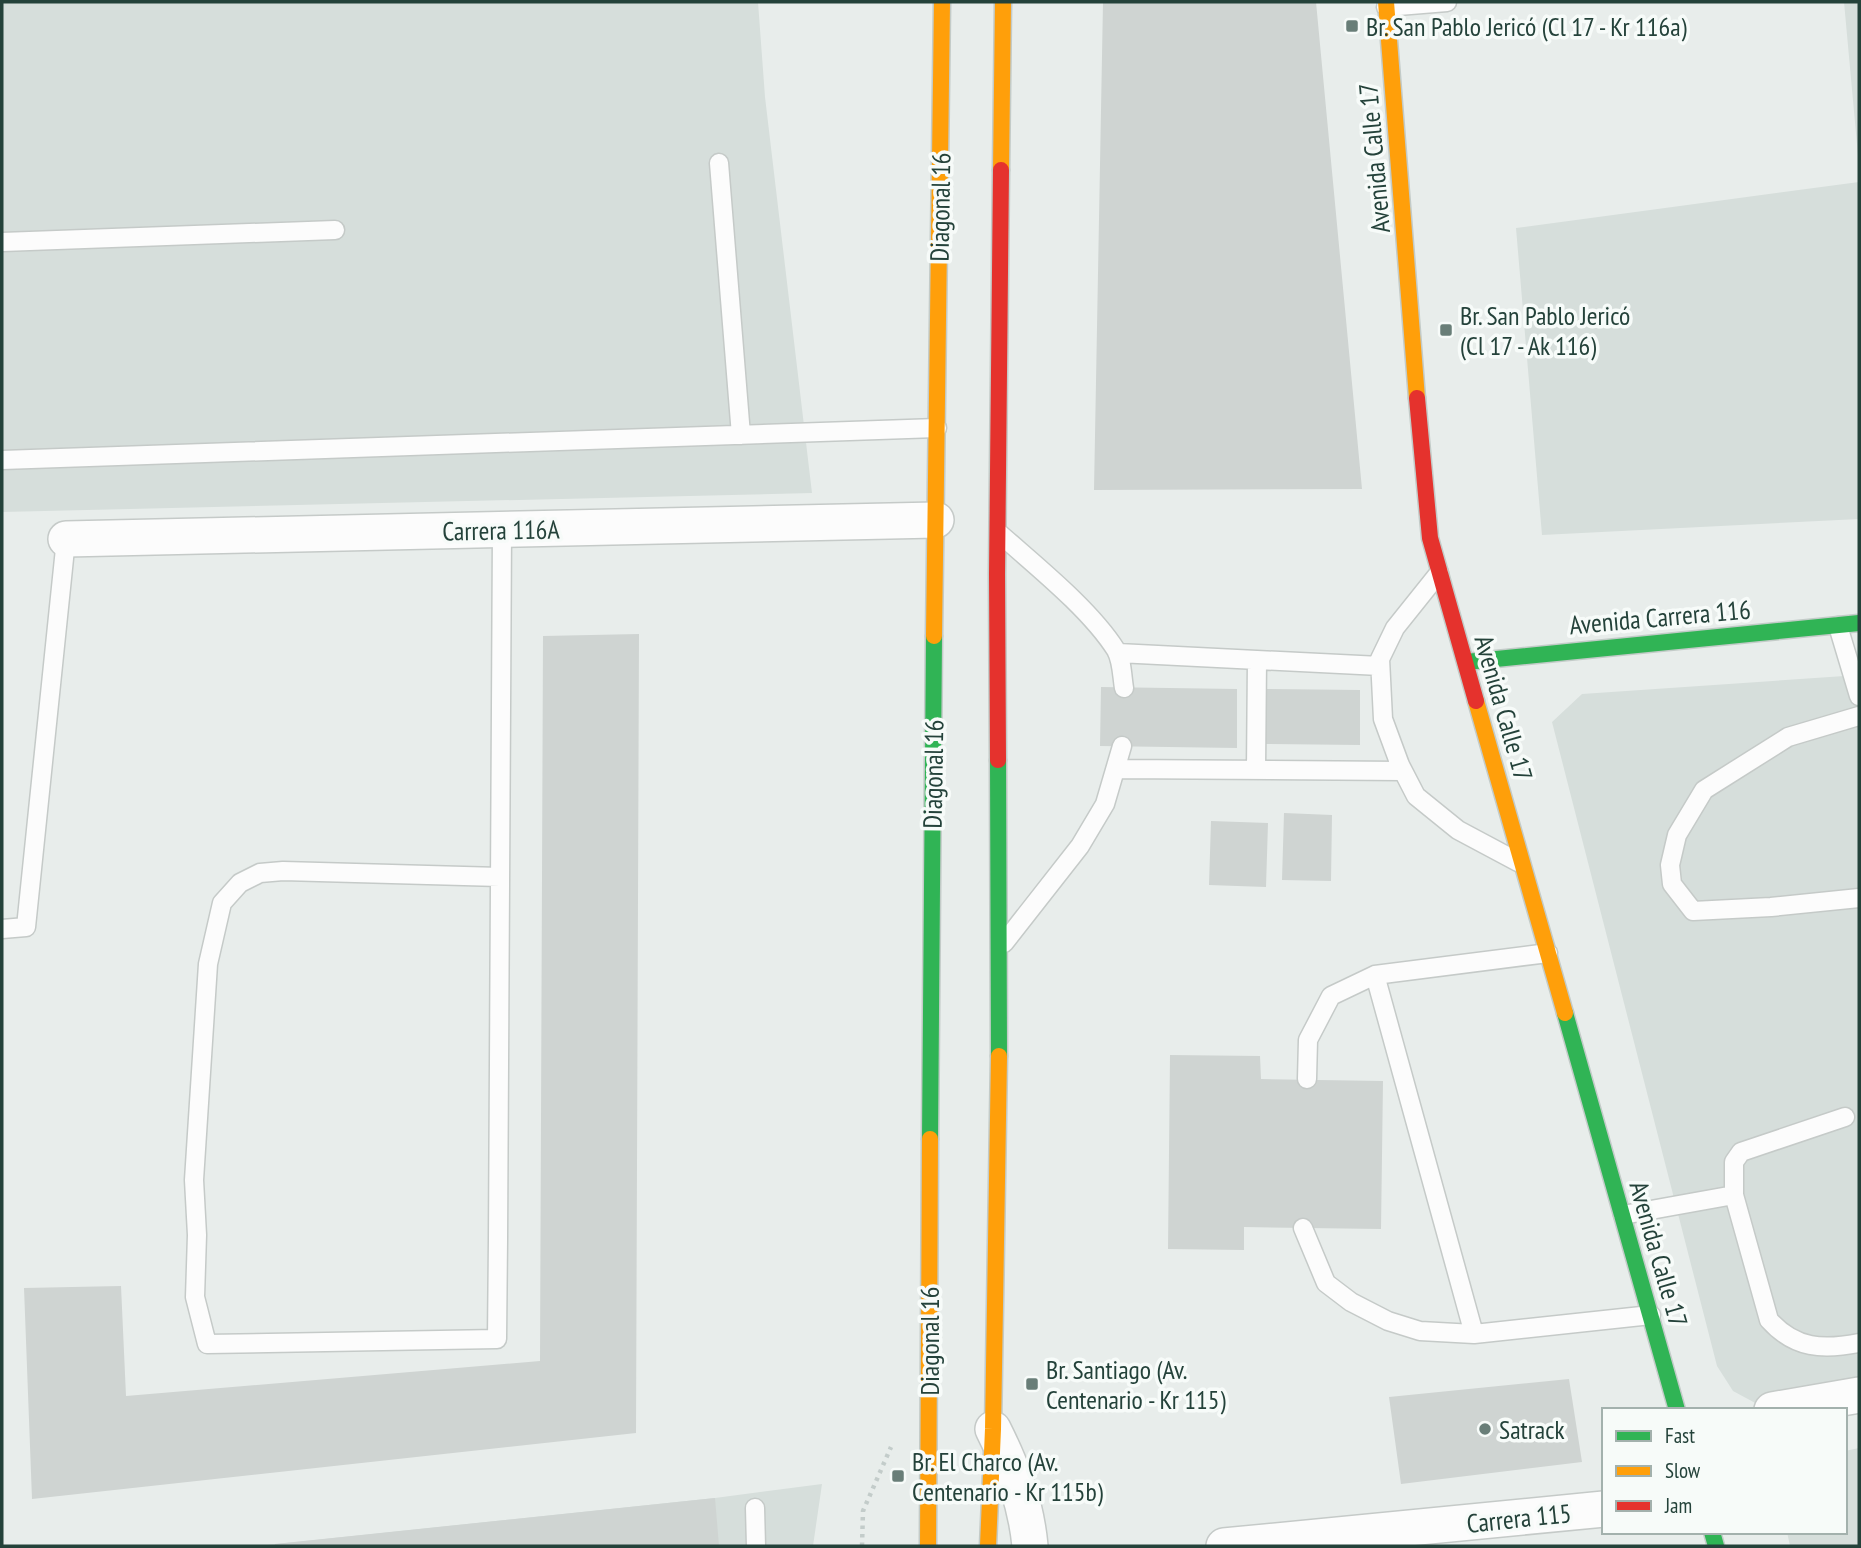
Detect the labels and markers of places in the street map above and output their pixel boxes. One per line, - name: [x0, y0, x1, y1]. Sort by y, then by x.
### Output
- place label: Br. San Pablo Jericó (Cl 17 - Kr 116a): [1366, 10, 1687, 43]
- marker: Br. San Pablo Jericó (Cl 17 - Kr 116a): [1344, 18, 1360, 34]
- place label: Br. San Pablo Jericó (Cl 17 - Ak 116): [1460, 299, 1630, 362]
- marker: Br. San Pablo Jericó (Cl 17 - Ak 116): [1438, 322, 1454, 338]
- place label: Br. Santiago (Av. Centenario - Kr 115): [1046, 1353, 1226, 1416]
- marker: Br. Santiago (Av. Centenario - Kr 115): [1024, 1376, 1040, 1392]
- place label: Satrack: [1499, 1413, 1565, 1446]
- marker: Satrack: [1477, 1421, 1493, 1437]
- place label: Br. El Charco (Av. Centenario - Kr 115b): [912, 1445, 1103, 1508]
- marker: Br. El Charco (Av. Centenario - Kr 115b): [890, 1468, 906, 1484]

